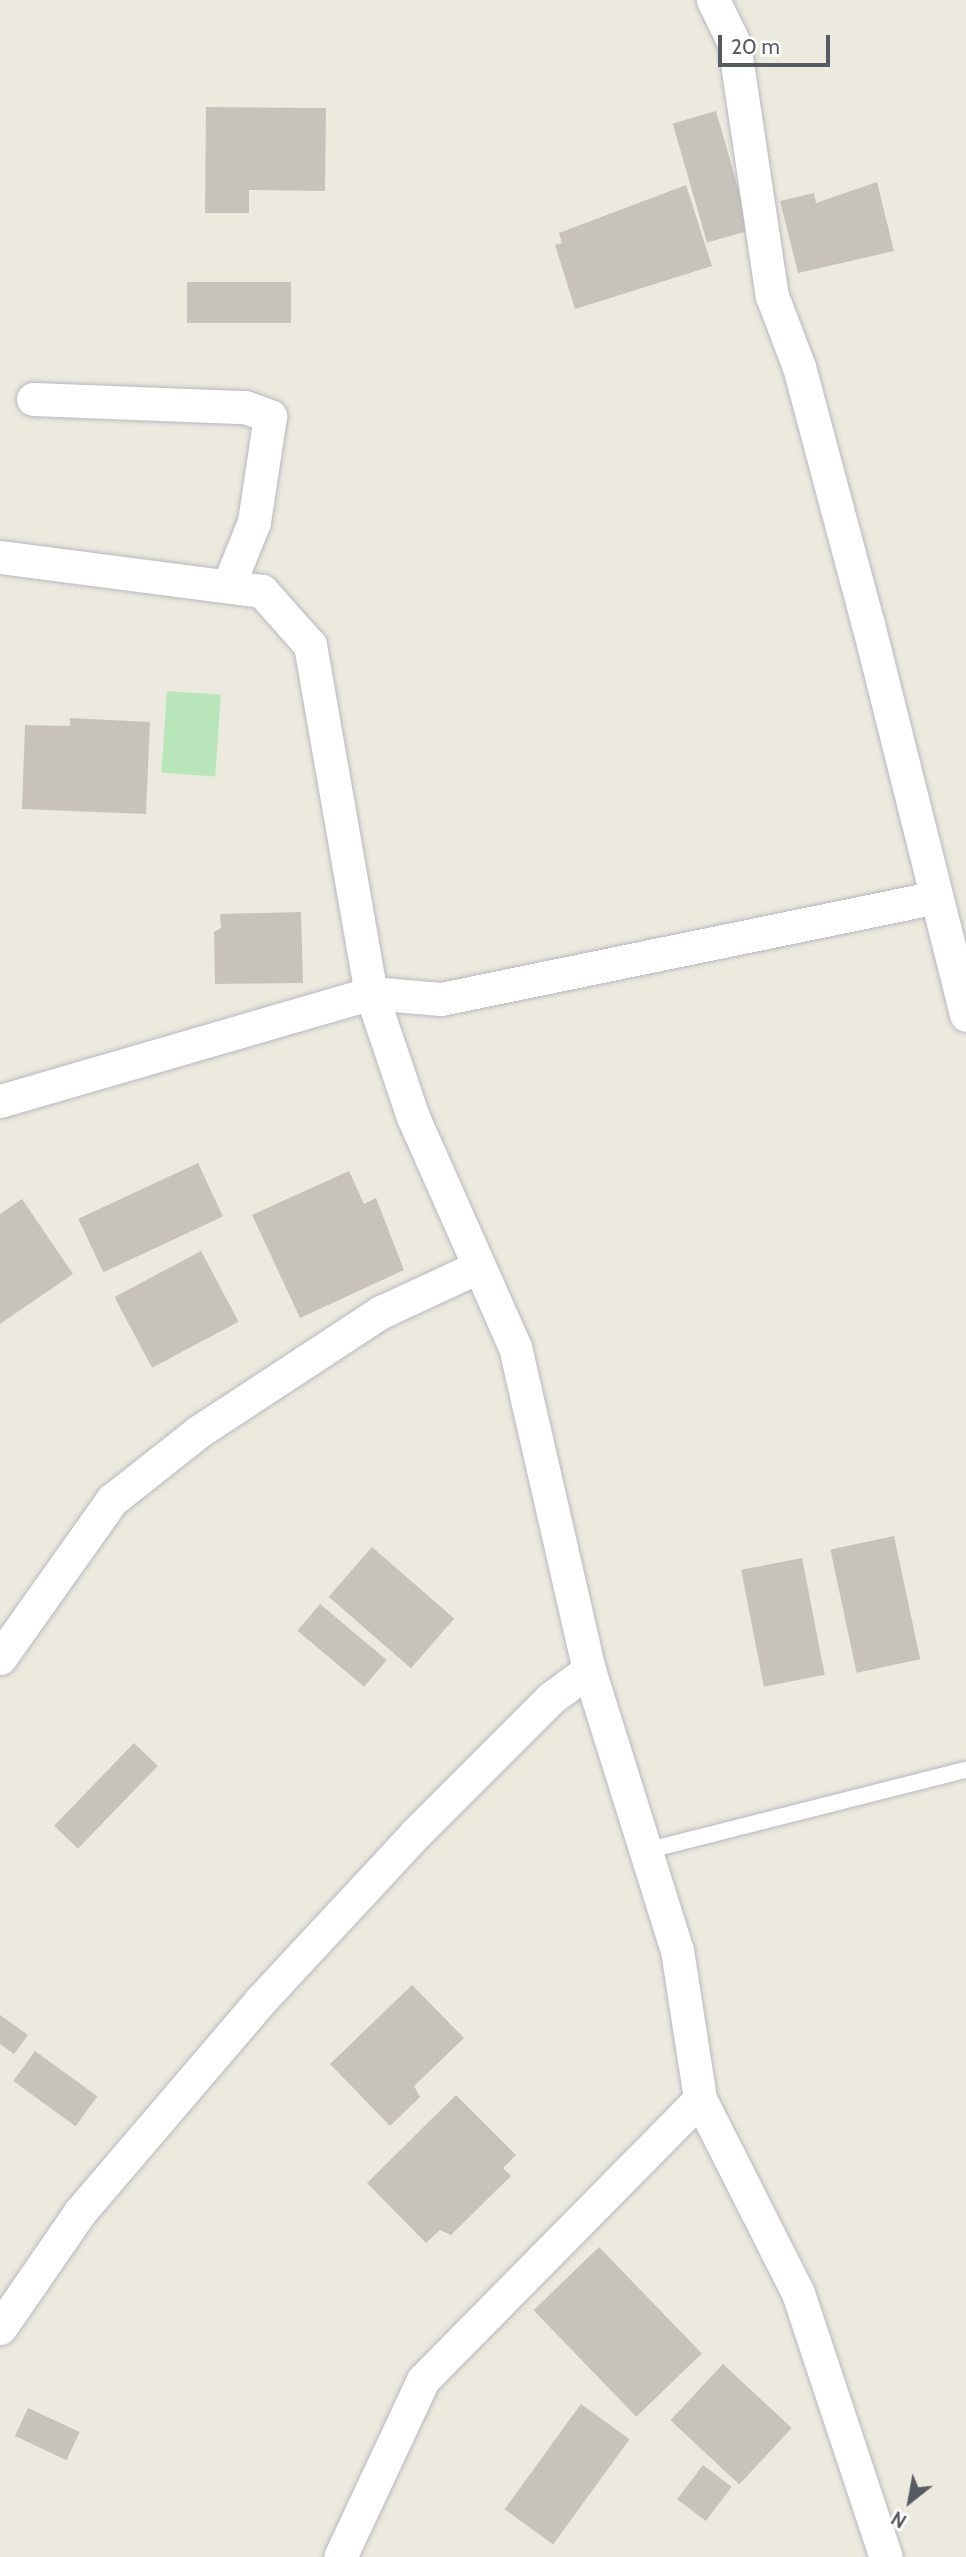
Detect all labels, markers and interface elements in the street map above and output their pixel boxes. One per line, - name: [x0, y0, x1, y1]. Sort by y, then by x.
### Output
- scale bar: [721, 21, 833, 65]
- text: 20 m: [731, 34, 780, 59]
- north arrow: [875, 2466, 945, 2536]
- text: N: [887, 2506, 911, 2533]

